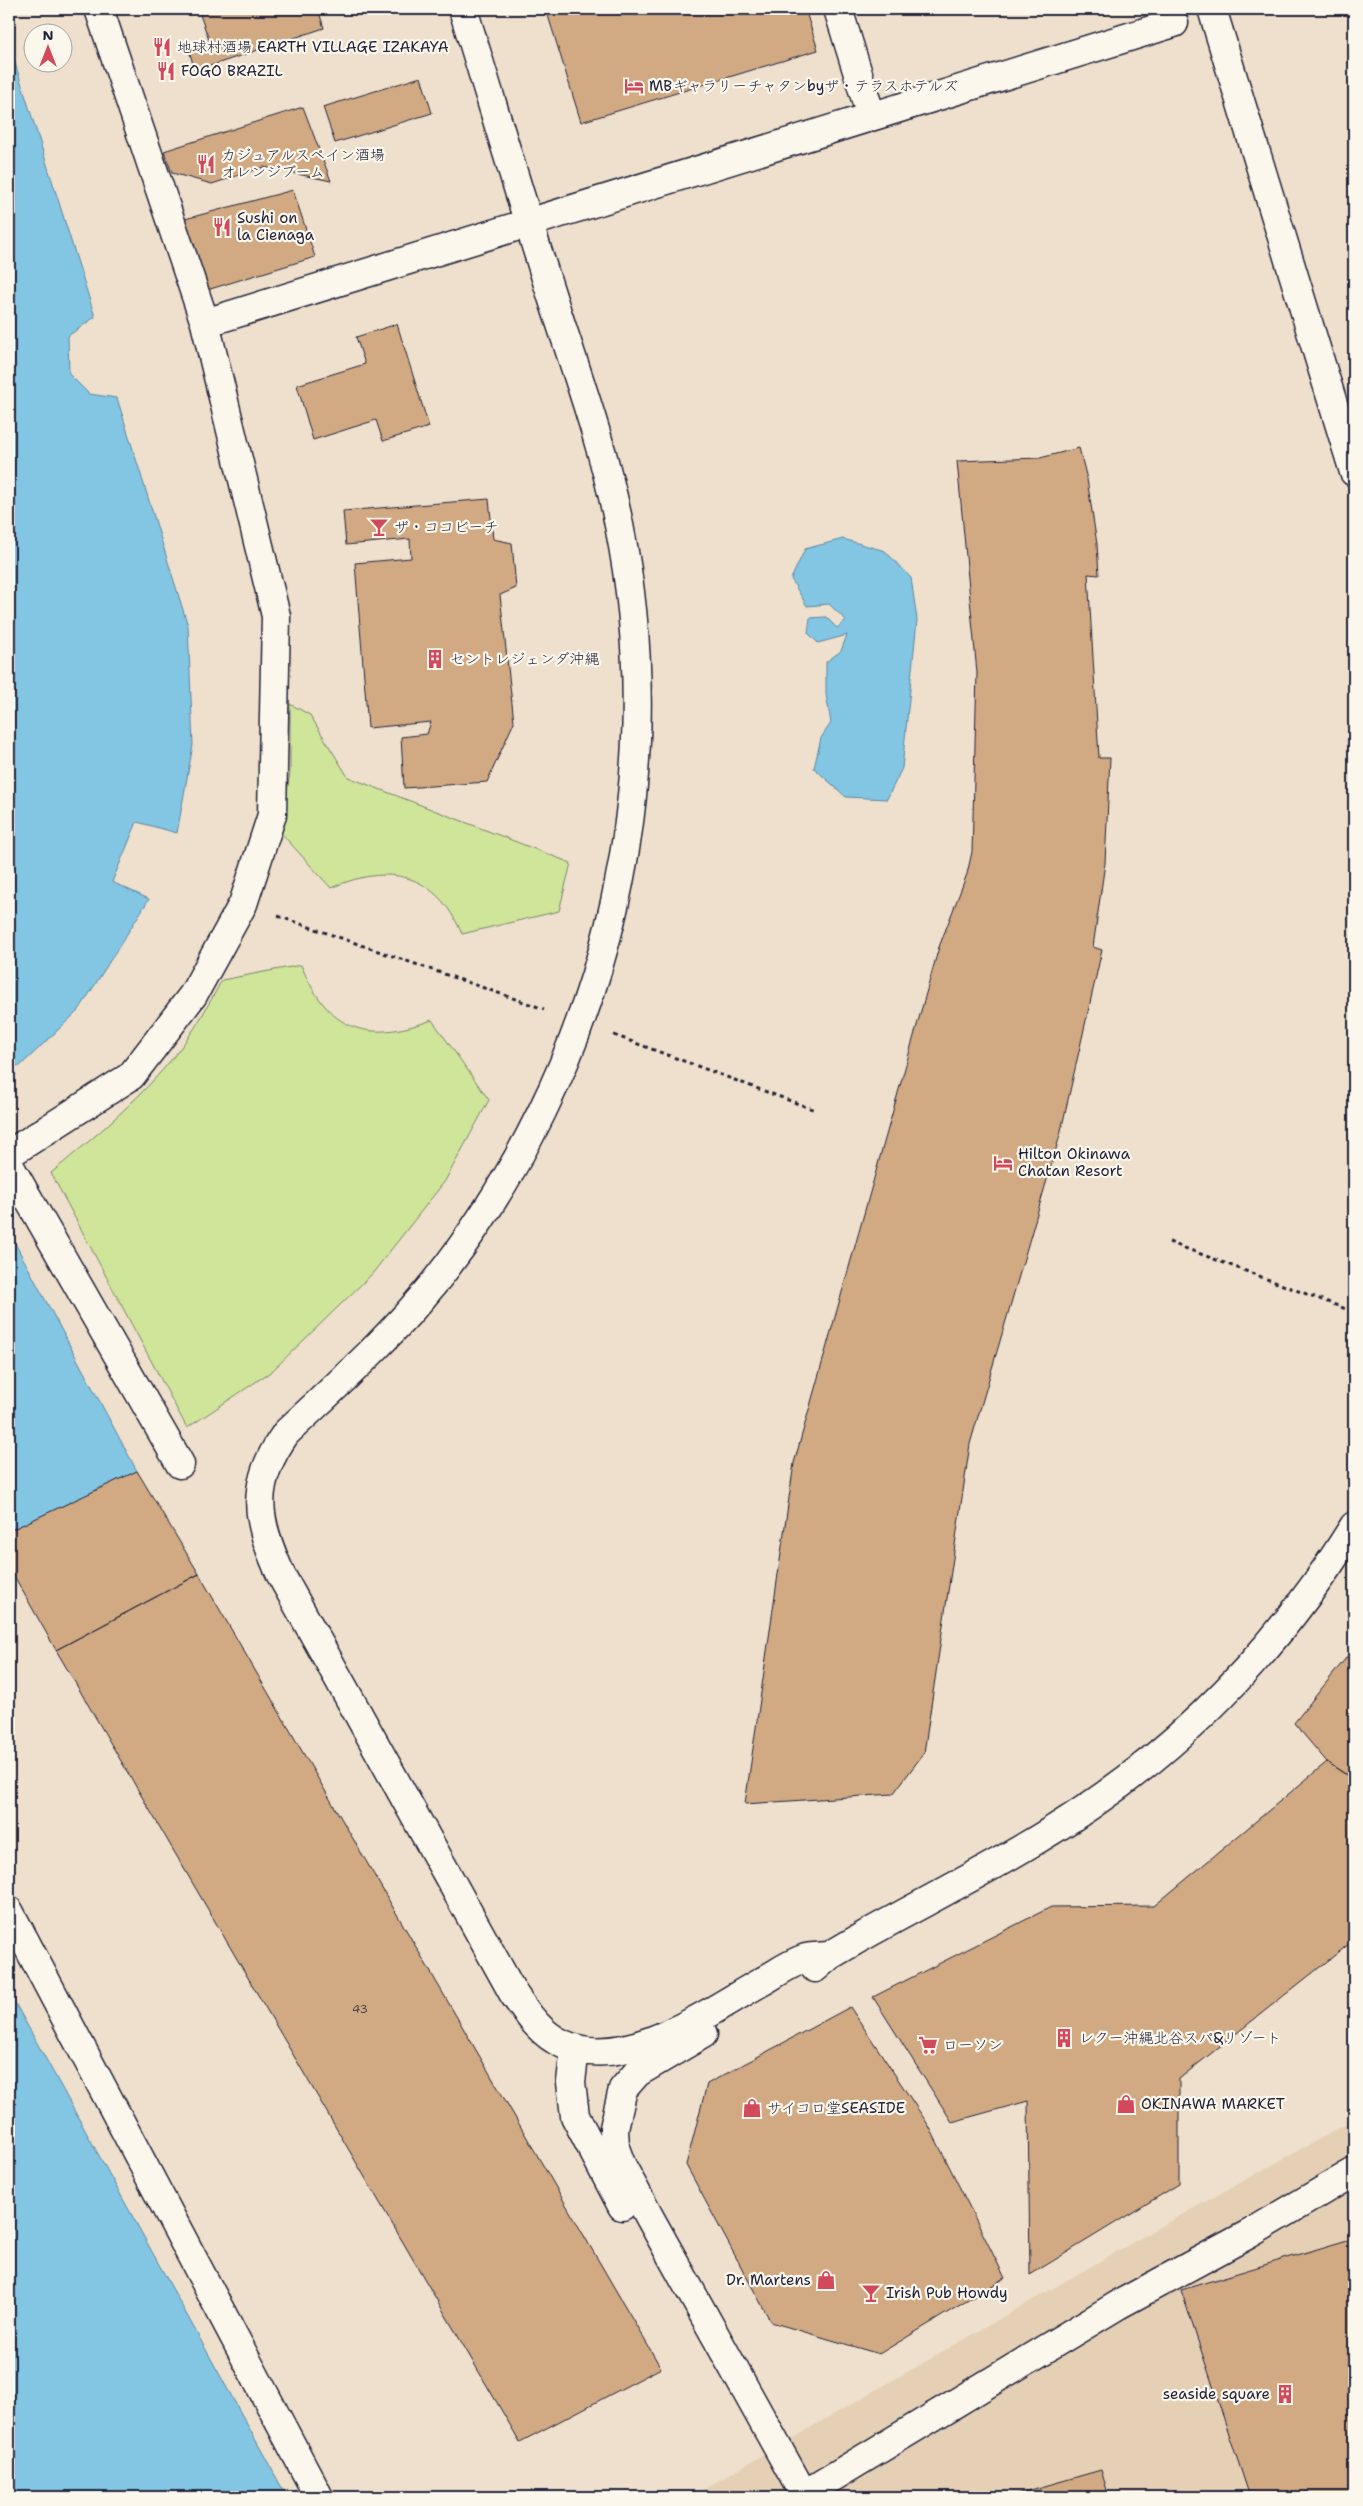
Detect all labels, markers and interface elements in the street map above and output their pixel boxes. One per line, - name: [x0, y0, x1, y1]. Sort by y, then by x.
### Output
- north arrow: [22, 22, 72, 72]
- text: N: [42, 26, 54, 44]
- restaurant icon: 地球村酒場 EARTH VILLAGE IZAKAYA: [151, 36, 173, 58]
- place label: 地球村酒場 EARTH VILLAGE IZAKAYA: [177, 37, 449, 57]
- restaurant icon: FOGO BRAZIL: [155, 60, 177, 82]
- place label: FOGO BRAZIL: [181, 61, 283, 81]
- hotel icon: MBギャラリーチャタンbyザ・テラスホテルズ: [623, 75, 645, 97]
- place label: MBギャラリーチャタンbyザ・テラスホテルズ: [649, 76, 958, 96]
- place label: カジュアルスペイン酒場 オレンジブーム: [221, 145, 385, 182]
- restaurant icon: カジュアルスペイン酒場 オレンジブーム: [195, 153, 217, 175]
- place label: Sushi on la Cienaga: [237, 208, 315, 245]
- restaurant icon: Sushi on la Cienaga: [211, 216, 233, 238]
- bar icon: ザ・ココビーチ: [368, 516, 390, 538]
- place label: ザ・ココビーチ: [394, 517, 498, 537]
- building icon: セントレジェンダ沖縄: [424, 648, 446, 670]
- place label: セントレジェンダ沖縄: [450, 649, 599, 669]
- place label: Hilton Okinawa Chatan Resort: [1018, 1144, 1131, 1181]
- hotel icon: Hilton Okinawa Chatan Resort: [992, 1152, 1014, 1174]
- house number: 43: [352, 2001, 368, 2017]
- building icon: レクー沖縄北谷スパ&リゾート: [1053, 2027, 1075, 2049]
- place label: レクー沖縄北谷スパ&リゾート: [1079, 2028, 1282, 2048]
- supermarket icon: ローソン: [917, 2034, 939, 2056]
- place label: ローソン: [943, 2035, 1003, 2055]
- shop icon: OKINAWA MARKET: [1115, 2093, 1137, 2115]
- place label: OKINAWA MARKET: [1141, 2094, 1285, 2114]
- shop icon: サイコロ堂SEASIDE: [741, 2097, 763, 2119]
- place label: サイコロ堂SEASIDE: [767, 2098, 905, 2118]
- shop icon: Dr. Martens: [815, 2269, 837, 2291]
- place label: Dr. Martens: [726, 2270, 811, 2290]
- bar icon: Irish Pub Howdy: [860, 2282, 882, 2304]
- place label: Irish Pub Howdy: [886, 2283, 1008, 2303]
- building icon: seaside square: [1274, 2383, 1296, 2405]
- place label: seaside square: [1163, 2384, 1270, 2404]

